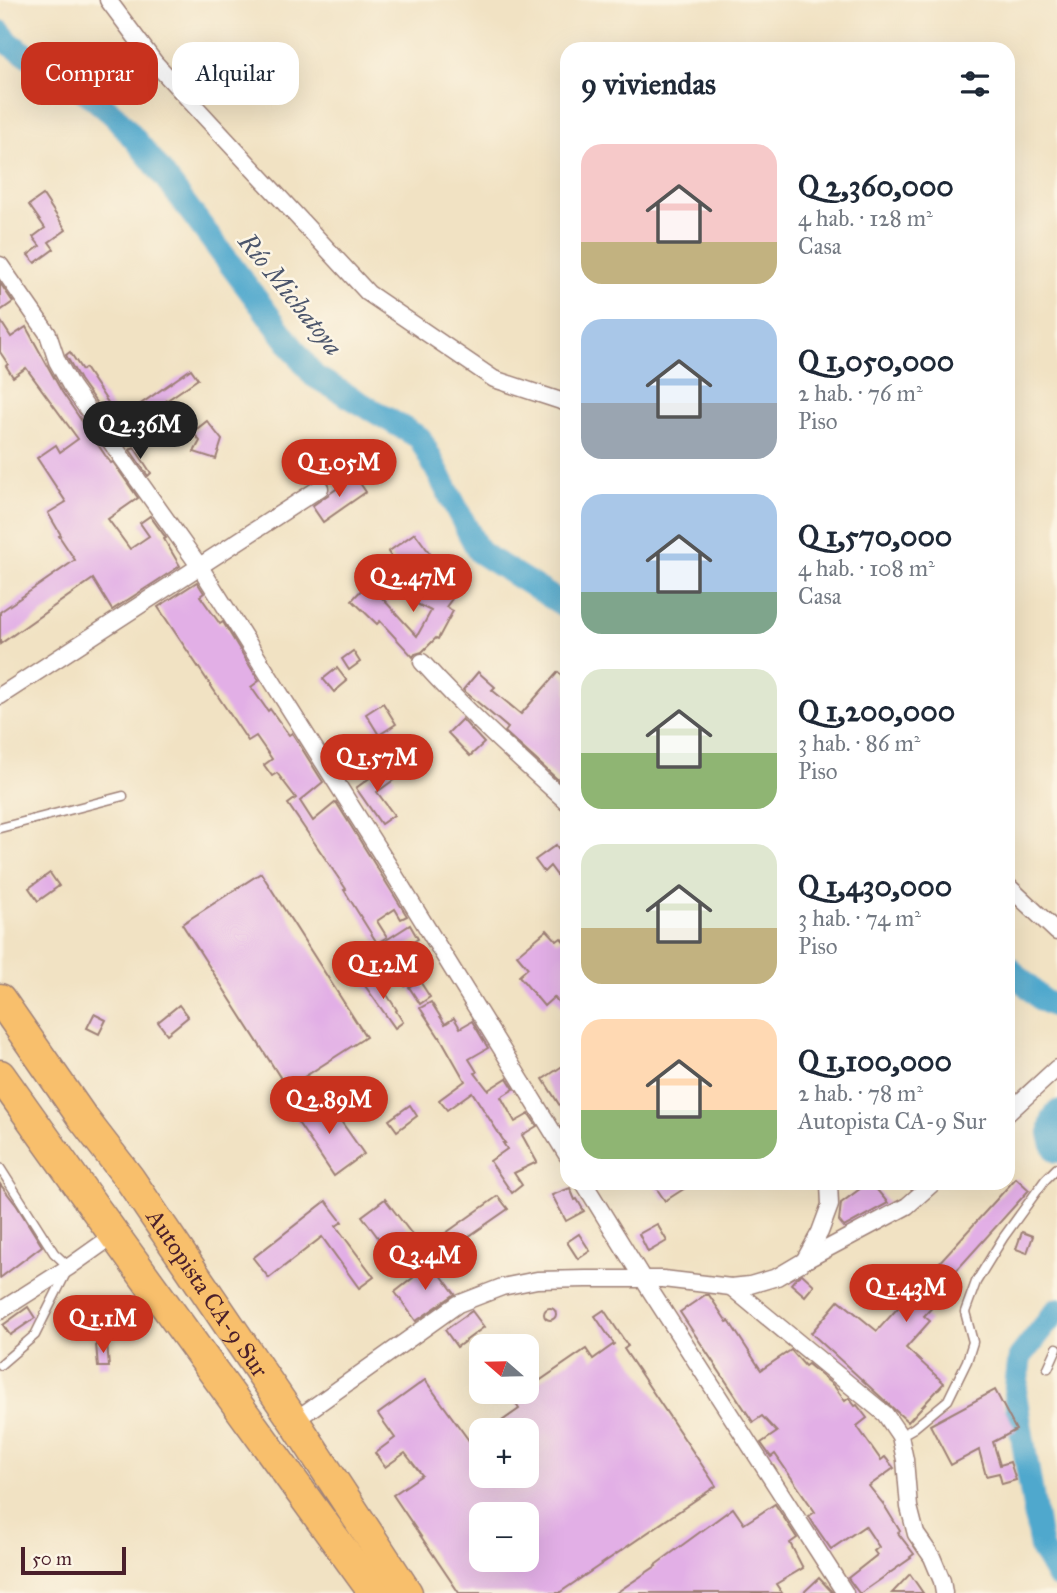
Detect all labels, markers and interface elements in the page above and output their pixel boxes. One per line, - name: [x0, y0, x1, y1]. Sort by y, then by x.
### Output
- chip: Comprar: [21, 42, 158, 105]
- chip: Alquilar: [172, 42, 299, 105]
- icon: filters: [956, 65, 994, 103]
- text: 9 viviendas: [581, 66, 716, 102]
- text: Q 2,360,000: [798, 168, 954, 204]
- icon: home: [637, 172, 721, 256]
- text: 4 hab. · 128 m²: [798, 204, 933, 232]
- water label: Río Michatoya: [231, 226, 350, 362]
- text: Casa: [798, 232, 842, 260]
- text: Q 1,050,000: [798, 343, 954, 379]
- icon: home: [637, 347, 721, 431]
- text: 2 hab. · 76 m²: [798, 379, 923, 407]
- pin: Q 2.36M: [75, 402, 205, 461]
- text: Piso: [798, 407, 838, 435]
- text: Q 2.36M: [99, 410, 181, 438]
- pin: Q 1.05M: [274, 440, 404, 499]
- text: Q 1.05M: [298, 448, 380, 476]
- text: Q 1,570,000: [798, 518, 952, 554]
- icon: home: [637, 522, 721, 606]
- pin: Q 2.47M: [348, 554, 478, 614]
- text: 4 hab. · 108 m²: [798, 554, 935, 582]
- text: Q 2.47M: [370, 563, 456, 591]
- text: Casa: [798, 582, 842, 610]
- text: Q 1,200,000: [798, 693, 955, 729]
- icon: home: [637, 697, 721, 781]
- text: 3 hab. · 86 m²: [798, 729, 921, 757]
- pin: Q 1.57M: [312, 734, 442, 794]
- text: Q 1.57M: [336, 743, 418, 771]
- text: Piso: [798, 757, 838, 785]
- text: Q 1,430,000: [798, 868, 952, 904]
- icon: home: [637, 872, 721, 956]
- text: 3 hab. · 74 m²: [798, 904, 921, 932]
- text: Piso: [798, 932, 838, 960]
- pin: Q 1.2M: [326, 942, 440, 1001]
- text: Q 1.2M: [348, 950, 418, 978]
- text: Q 1,100,000: [798, 1043, 952, 1079]
- icon: home: [637, 1047, 721, 1131]
- pin: Q 2.89M: [264, 1076, 394, 1136]
- text: 2 hab. · 78 m²: [798, 1079, 923, 1107]
- text: Q 2.89M: [286, 1085, 372, 1113]
- text: Autopista CA-9 Sur: [798, 1107, 986, 1135]
- street label: Autopista CA-9 Sur: [139, 1203, 275, 1383]
- pin: Q 3.4M: [368, 1232, 482, 1292]
- text: Q 3.4M: [389, 1241, 461, 1269]
- pin: Q 1.43M: [841, 1264, 971, 1324]
- text: Q 1.43M: [865, 1273, 947, 1301]
- pin: Q 1.1M: [46, 1296, 160, 1355]
- text: Q 1.1M: [69, 1304, 137, 1332]
- north arrow: [469, 1334, 539, 1404]
- map controls: [469, 1334, 539, 1572]
- button: +: [469, 1418, 539, 1488]
- button: −: [469, 1502, 539, 1572]
- scale bar: [21, 1544, 126, 1576]
- text: 50 m: [32, 1547, 72, 1570]

